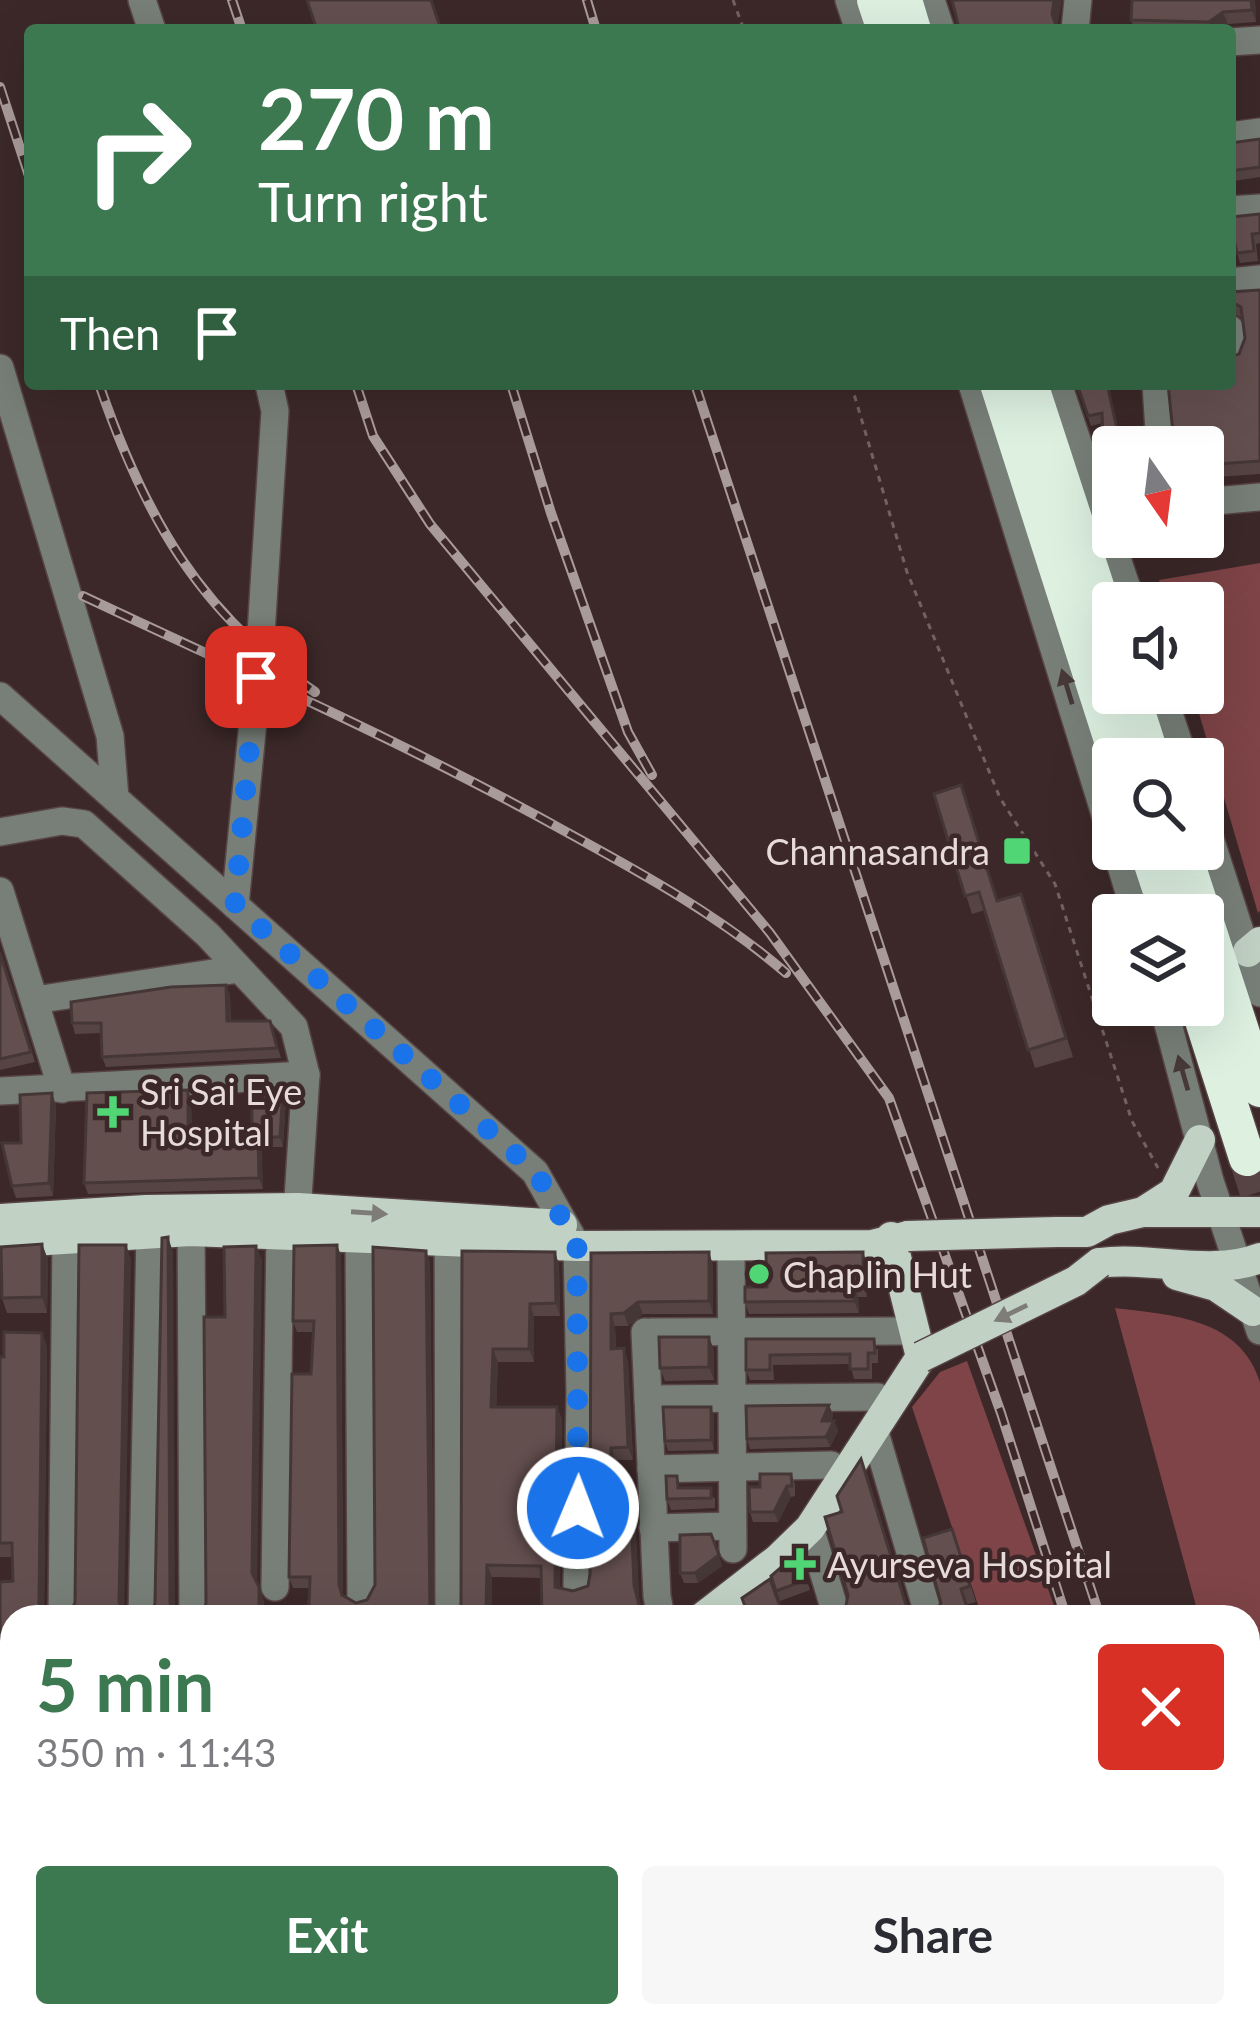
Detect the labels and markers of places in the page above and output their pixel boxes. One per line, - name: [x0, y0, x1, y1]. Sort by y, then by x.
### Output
- pin: [205, 626, 307, 728]
- place label: Channasandra: [765, 829, 990, 873]
- marker: Channasandra: [1001, 835, 1033, 867]
- place label: Sri Sai Eye Hospital: [140, 1069, 302, 1154]
- marker: Sri Sai Eye Hospital: [97, 1096, 129, 1128]
- place label: Chaplin Hut: [783, 1252, 972, 1296]
- marker: Chaplin Hut: [746, 1261, 772, 1287]
- place label: Ayurseva Hospital: [827, 1542, 1112, 1586]
- marker: Ayurseva Hospital: [784, 1548, 816, 1580]

